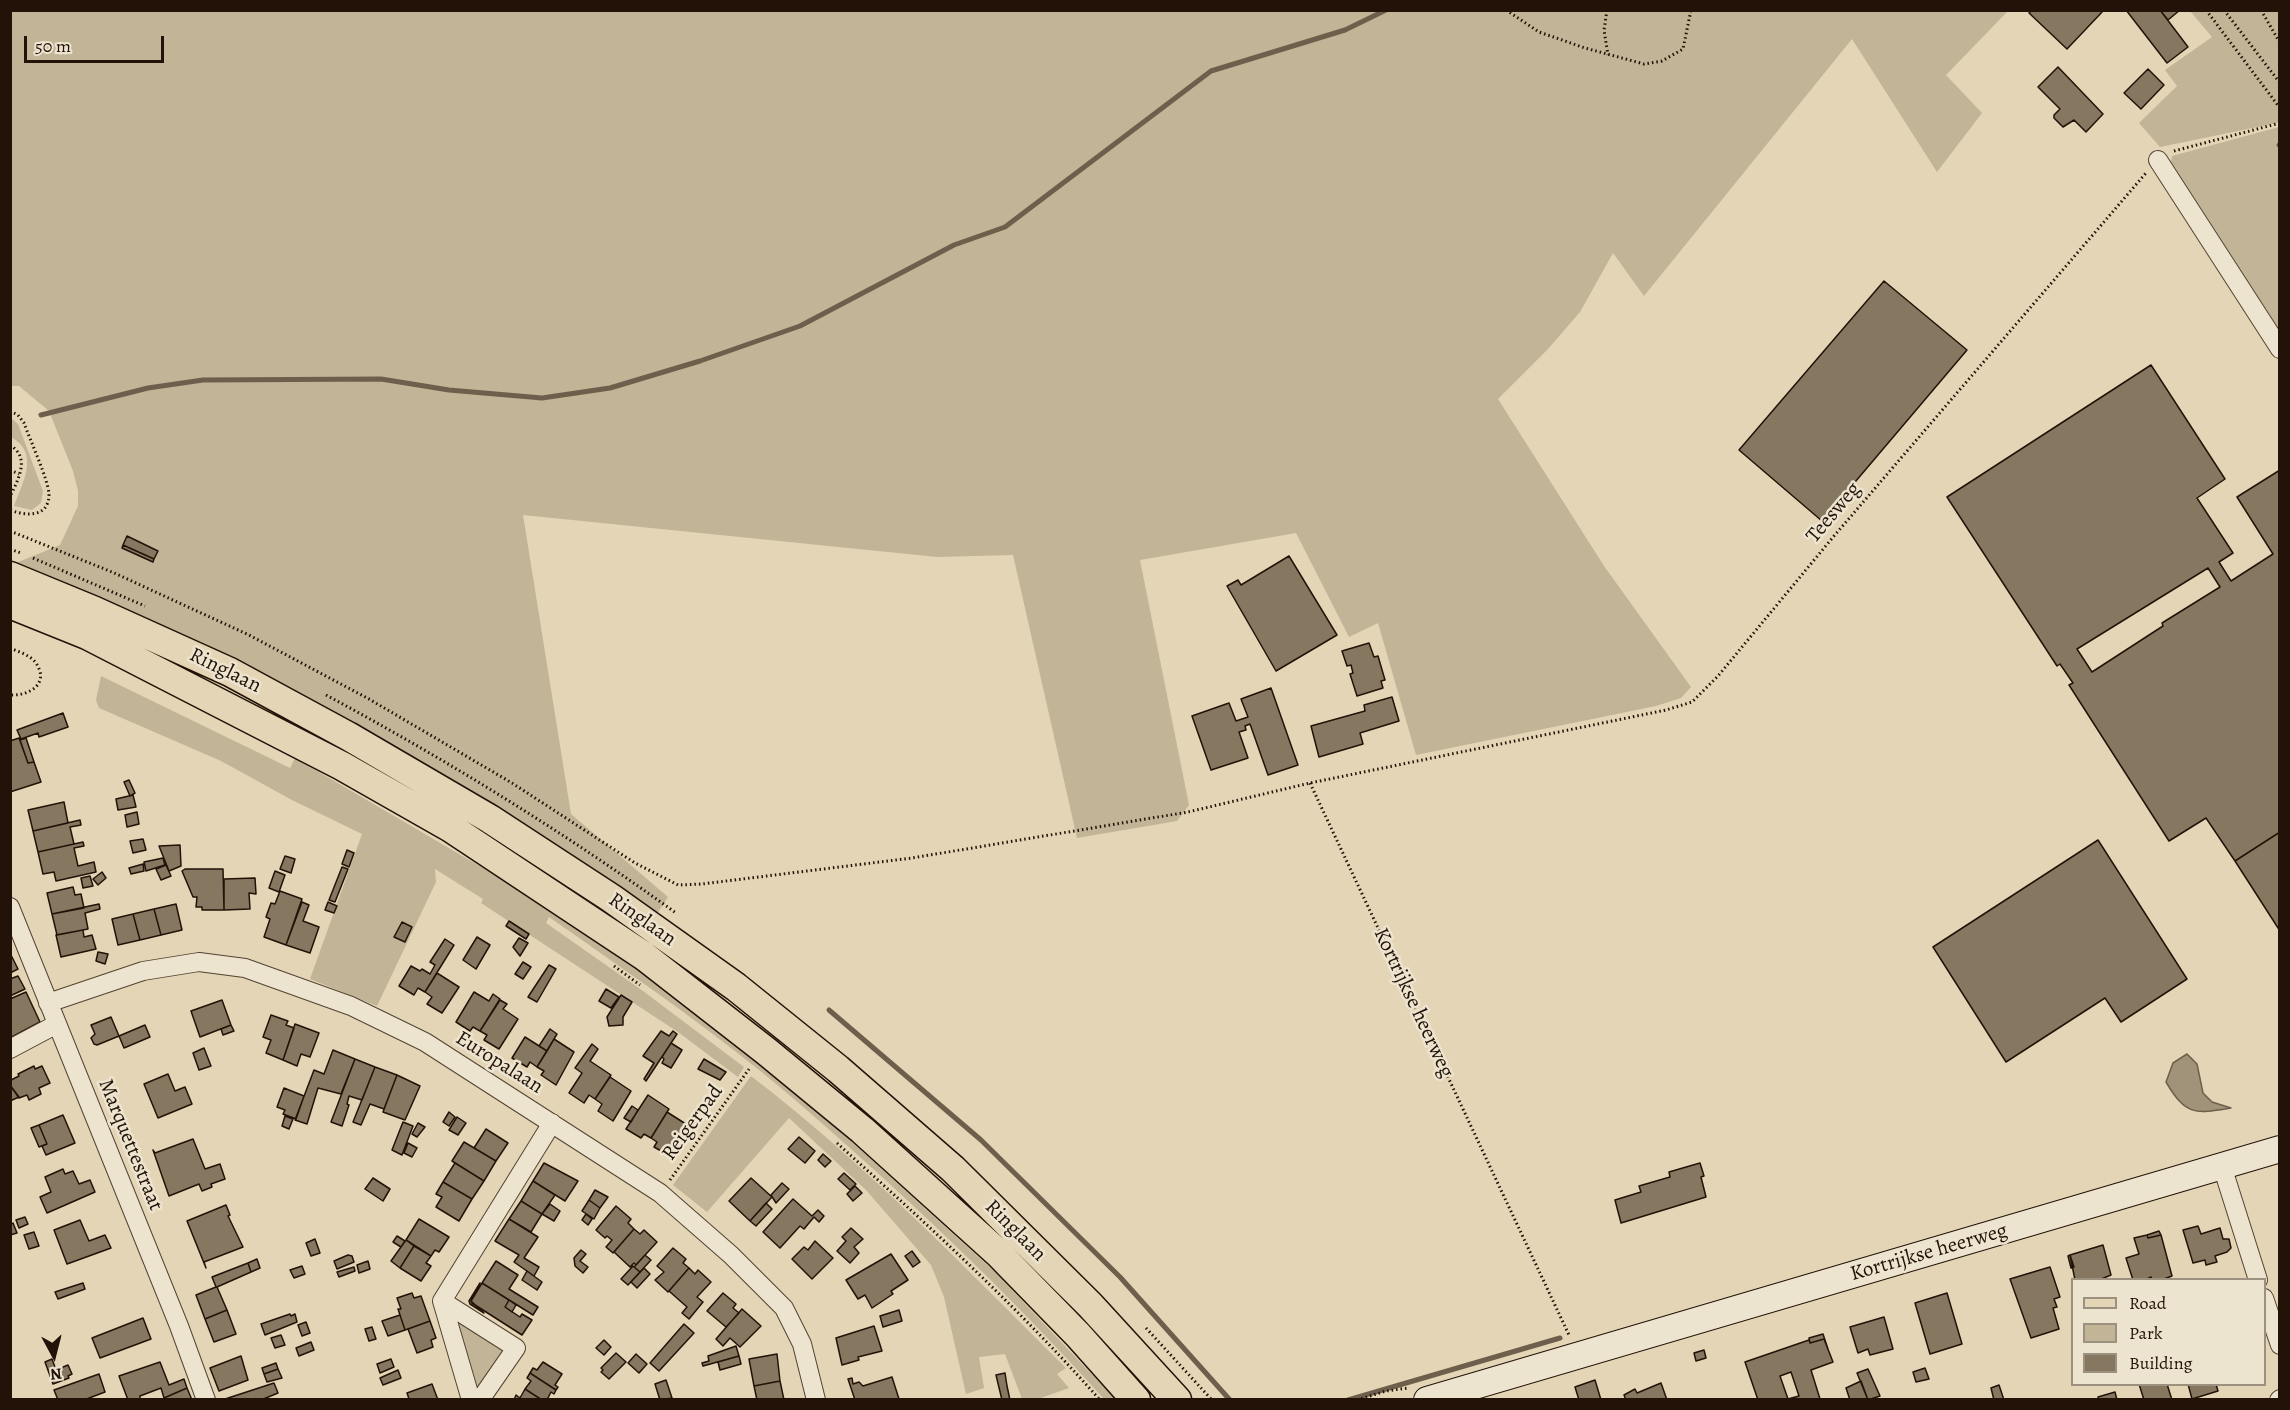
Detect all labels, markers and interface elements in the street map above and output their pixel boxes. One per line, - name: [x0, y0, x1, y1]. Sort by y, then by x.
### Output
- scale bar: [27, 24, 166, 62]
- text: 50 m: [35, 34, 71, 58]
- street label: Teesweg: [1801, 477, 1867, 549]
- street label: Ringlaan: [185, 643, 265, 699]
- street label: Ringlaan: [603, 888, 681, 952]
- street label: Kortrijkse heerweg: [1367, 924, 1459, 1082]
- street label: Europalaan: [450, 1026, 548, 1100]
- street label: Marquettestraat: [92, 1075, 168, 1215]
- street label: Reigerpad: [657, 1080, 729, 1166]
- street label: Ringlaan: [979, 1195, 1051, 1267]
- street label: Kortrijkse heerweg: [1848, 1219, 2010, 1287]
- legend: [2071, 1278, 2266, 1386]
- text: Road: [2129, 1291, 2166, 1315]
- text: Park: [2129, 1321, 2163, 1345]
- north arrow: [24, 1326, 84, 1386]
- text: Building: [2129, 1351, 2193, 1375]
- text: N: [49, 1362, 63, 1385]

